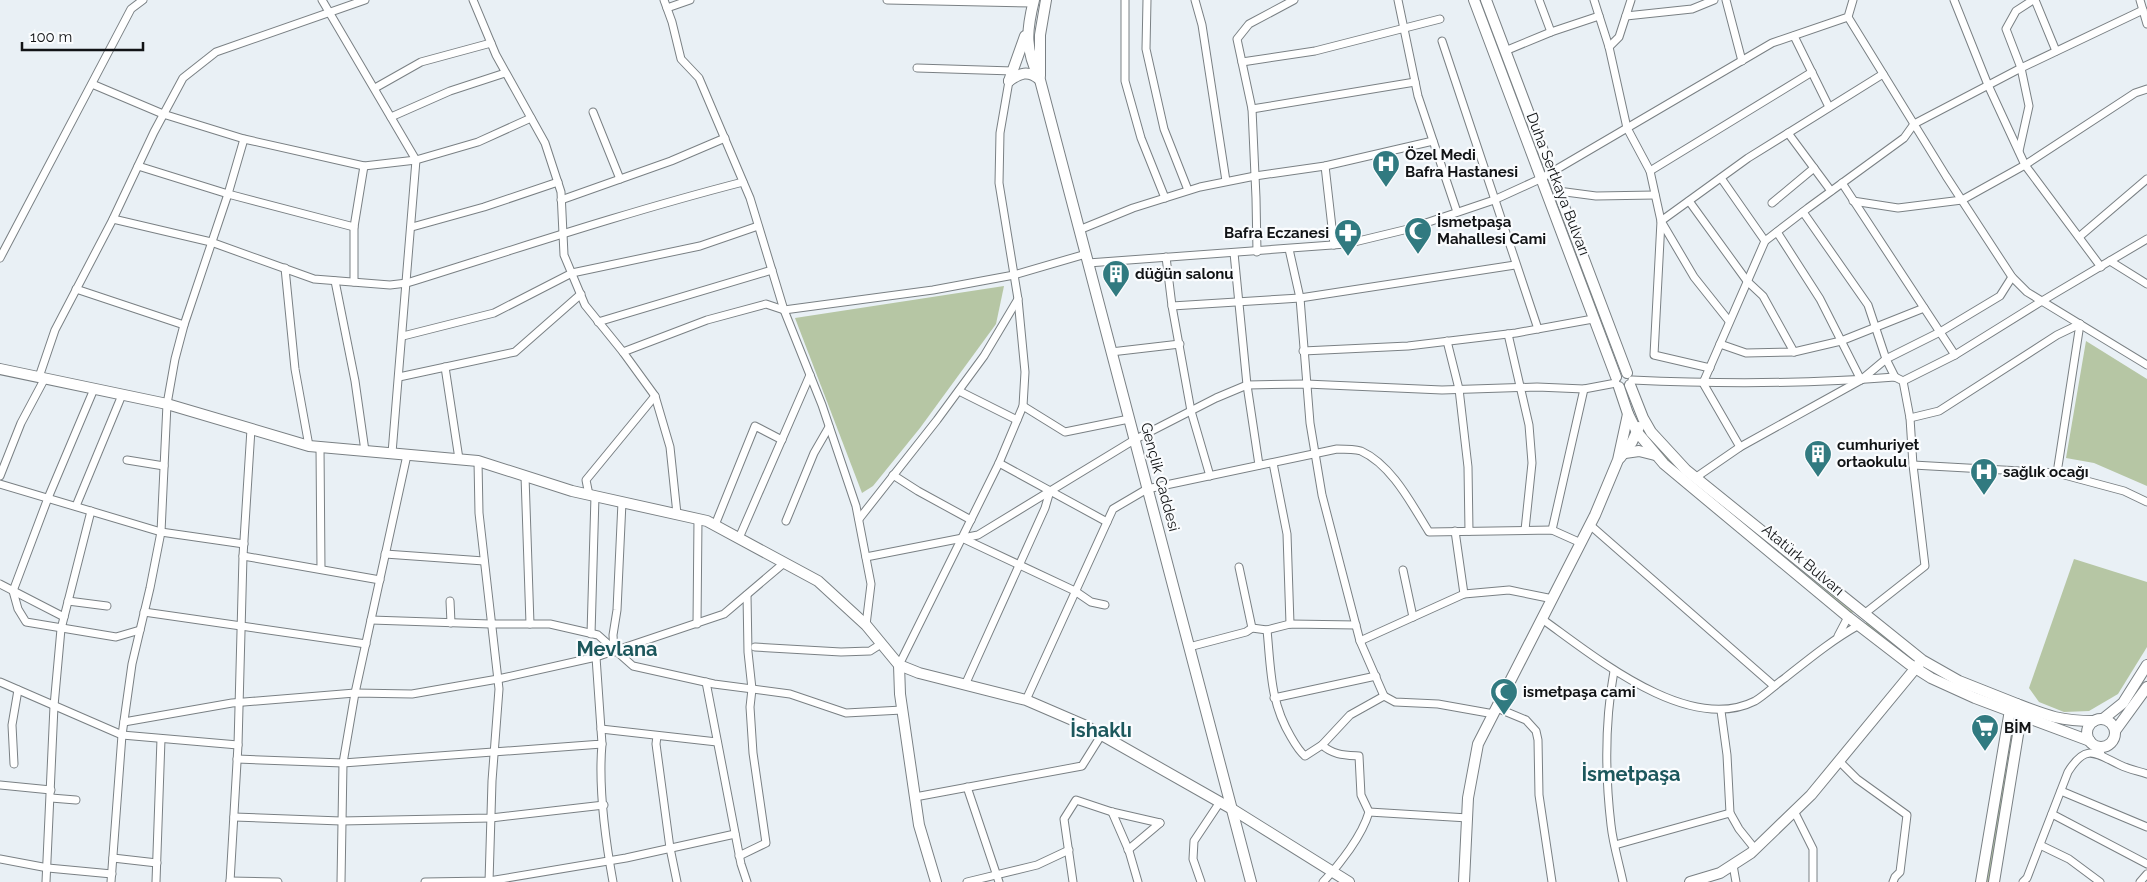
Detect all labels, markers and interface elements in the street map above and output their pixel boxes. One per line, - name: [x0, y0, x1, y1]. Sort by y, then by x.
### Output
- scale bar: [22, 20, 144, 52]
- text: 100 m: [30, 28, 72, 46]
- street label: Duha Sertkaya Bulvarı: [1522, 110, 1594, 258]
- place label: Özel Medi Bafra Hastanesi: [1405, 146, 1518, 181]
- hospital icon: Özel Medi Bafra Hastanesi: [1371, 149, 1401, 188]
- place label: İsmetpaşa Mahallesi Cami: [1437, 213, 1546, 248]
- mosque icon: İsmetpaşa Mahallesi Cami: [1403, 216, 1433, 255]
- pharmacy icon: Bafra Eczanesi: [1333, 218, 1363, 257]
- place label: Bafra Eczanesi: [1224, 224, 1329, 242]
- building icon: düğün salonu: [1101, 259, 1131, 298]
- place label: düğün salonu: [1135, 265, 1234, 283]
- street label: Gençlik Caddesi: [1137, 421, 1183, 533]
- place label: cumhuriyet ortaokulu: [1837, 436, 1920, 471]
- building icon: cumhuriyet ortaokulu: [1803, 439, 1833, 478]
- hospital icon: sağlık ocağı: [1969, 457, 1999, 496]
- place label: sağlık ocağı: [2003, 463, 2089, 481]
- street label: Atatürk Bulvarı: [1758, 521, 1848, 599]
- district label: Mevlana: [576, 637, 658, 661]
- mosque icon: ismetpaşa cami: [1489, 677, 1519, 716]
- place label: ismetpaşa cami: [1523, 683, 1635, 701]
- supermarket icon: BİM: [1970, 713, 2000, 752]
- district label: İshaklı: [1070, 718, 1132, 742]
- place label: BİM: [2004, 719, 2031, 737]
- district label: İsmetpaşa: [1581, 762, 1681, 786]

